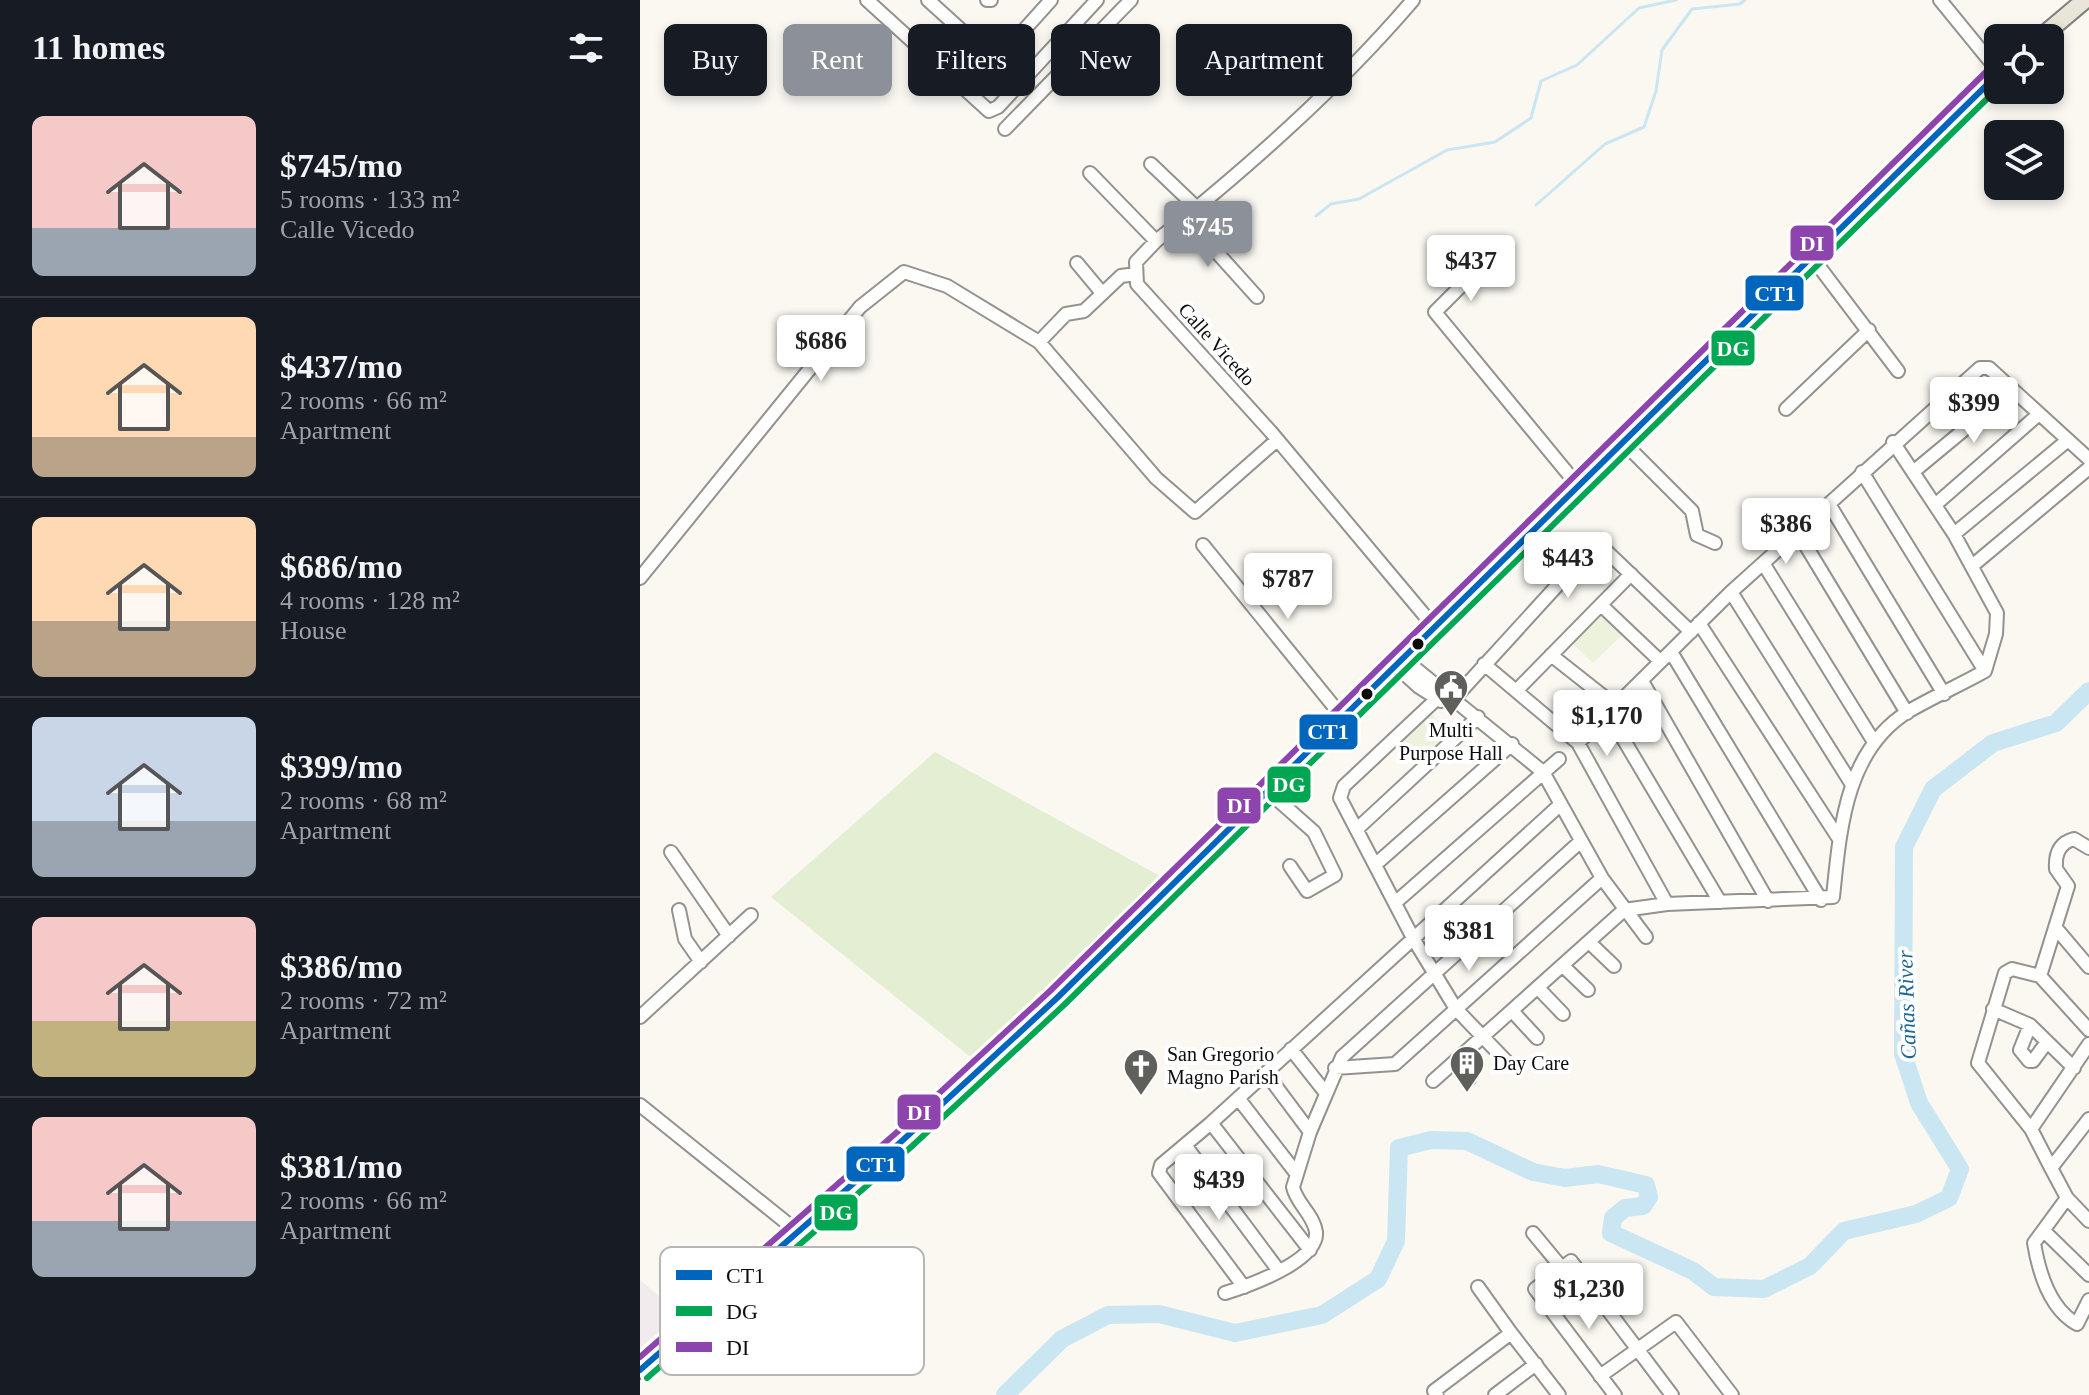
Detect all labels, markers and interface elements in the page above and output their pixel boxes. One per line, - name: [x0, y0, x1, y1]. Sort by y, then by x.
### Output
- chip: Buy: [664, 24, 767, 96]
- chip: Rent: [783, 24, 892, 96]
- chip: Filters: [908, 24, 1035, 96]
- chip: New: [1051, 24, 1160, 96]
- chip: Apartment: [1176, 24, 1352, 96]
- map controls: [1984, 24, 2064, 200]
- button: locate: [1984, 24, 2064, 104]
- icon: filters: [564, 26, 608, 70]
- text: 11 homes: [32, 29, 165, 66]
- button: layers: [1984, 120, 2064, 200]
- text: $745/mo: [280, 147, 403, 184]
- icon: home: [96, 148, 192, 244]
- text: 5 rooms · 133 m²: [280, 185, 460, 214]
- pin: $745: [1161, 201, 1255, 269]
- text: $745: [1182, 212, 1234, 241]
- text: Calle Vicedo: [280, 215, 414, 244]
- line badge: DI: [1789, 224, 1835, 262]
- text: DI: [1800, 231, 1824, 256]
- pin: $437: [1424, 235, 1518, 303]
- text: $437: [1445, 246, 1497, 275]
- line badge: CT1: [1744, 274, 1805, 312]
- text: CT1: [1754, 281, 1796, 306]
- street label: Calle Vicedo: [1174, 298, 1260, 390]
- pin: $686: [774, 315, 868, 383]
- text: $686: [795, 326, 847, 355]
- line badge: DG: [1710, 329, 1756, 367]
- text: DG: [1717, 336, 1750, 361]
- text: $437/mo: [280, 348, 403, 385]
- icon: home: [96, 349, 192, 445]
- pin: $399: [1927, 377, 2021, 445]
- text: 2 rooms · 66 m²: [280, 386, 447, 415]
- text: $399: [1948, 388, 2000, 417]
- text: Apartment: [280, 416, 391, 445]
- pin: $386: [1739, 498, 1833, 566]
- text: $386: [1760, 509, 1812, 538]
- pin: $443: [1521, 532, 1615, 600]
- text: $443: [1542, 543, 1594, 572]
- text: $686/mo: [280, 548, 403, 585]
- icon: home: [96, 549, 192, 645]
- pin: $787: [1241, 553, 1335, 621]
- text: $787: [1262, 564, 1314, 593]
- text: 4 rooms · 128 m²: [280, 586, 460, 615]
- text: House: [280, 616, 346, 645]
- unlabelled marker: [1410, 636, 1426, 652]
- public building icon: Multi Purpose Hall: [1432, 668, 1470, 718]
- unlabelled marker: [1359, 686, 1375, 702]
- pin: $1,170: [1542, 690, 1672, 758]
- text: $1,170: [1571, 701, 1643, 730]
- line badge: CT1: [1298, 713, 1359, 751]
- text: CT1: [1307, 719, 1349, 744]
- place label: Multi Purpose Hall: [1399, 719, 1503, 765]
- text: $399/mo: [280, 748, 403, 785]
- icon: home: [96, 749, 192, 845]
- line badge: DG: [1266, 765, 1312, 804]
- text: DG: [1273, 772, 1306, 797]
- text: 2 rooms · 68 m²: [280, 786, 447, 815]
- line badge: DI: [1216, 786, 1262, 825]
- text: DI: [1227, 793, 1251, 818]
- text: Apartment: [280, 816, 391, 845]
- pin: $381: [1422, 905, 1516, 973]
- text: $381: [1443, 916, 1495, 945]
- text: $386/mo: [280, 948, 403, 985]
- icon: home: [96, 949, 192, 1045]
- water label: Cañas River: [1892, 949, 1921, 1060]
- text: 2 rooms · 72 m²: [280, 986, 447, 1015]
- text: Apartment: [280, 1016, 391, 1045]
- place label: San Gregorio Magno Parish: [1167, 1043, 1279, 1089]
- building icon: Day Care: [1448, 1044, 1486, 1094]
- church icon: San Gregorio Magno Parish: [1122, 1047, 1160, 1097]
- place label: Day Care: [1493, 1052, 1569, 1075]
- line badge: DI: [896, 1093, 942, 1131]
- text: DI: [907, 1100, 931, 1125]
- line badge: CT1: [845, 1145, 906, 1183]
- text: $381/mo: [280, 1148, 403, 1185]
- icon: home: [96, 1149, 192, 1245]
- text: CT1: [855, 1152, 897, 1177]
- pin: $439: [1172, 1154, 1266, 1222]
- text: $439: [1193, 1165, 1245, 1194]
- text: 2 rooms · 66 m²: [280, 1186, 447, 1215]
- line badge: DG: [813, 1193, 859, 1232]
- text: DG: [820, 1200, 853, 1225]
- text: Apartment: [280, 1216, 391, 1245]
- legend: [660, 1247, 924, 1375]
- text: CT1: [726, 1263, 765, 1288]
- pin: $1,230: [1524, 1263, 1654, 1331]
- text: $1,230: [1553, 1274, 1625, 1303]
- text: DG: [726, 1299, 758, 1324]
- text: DI: [726, 1335, 749, 1360]

